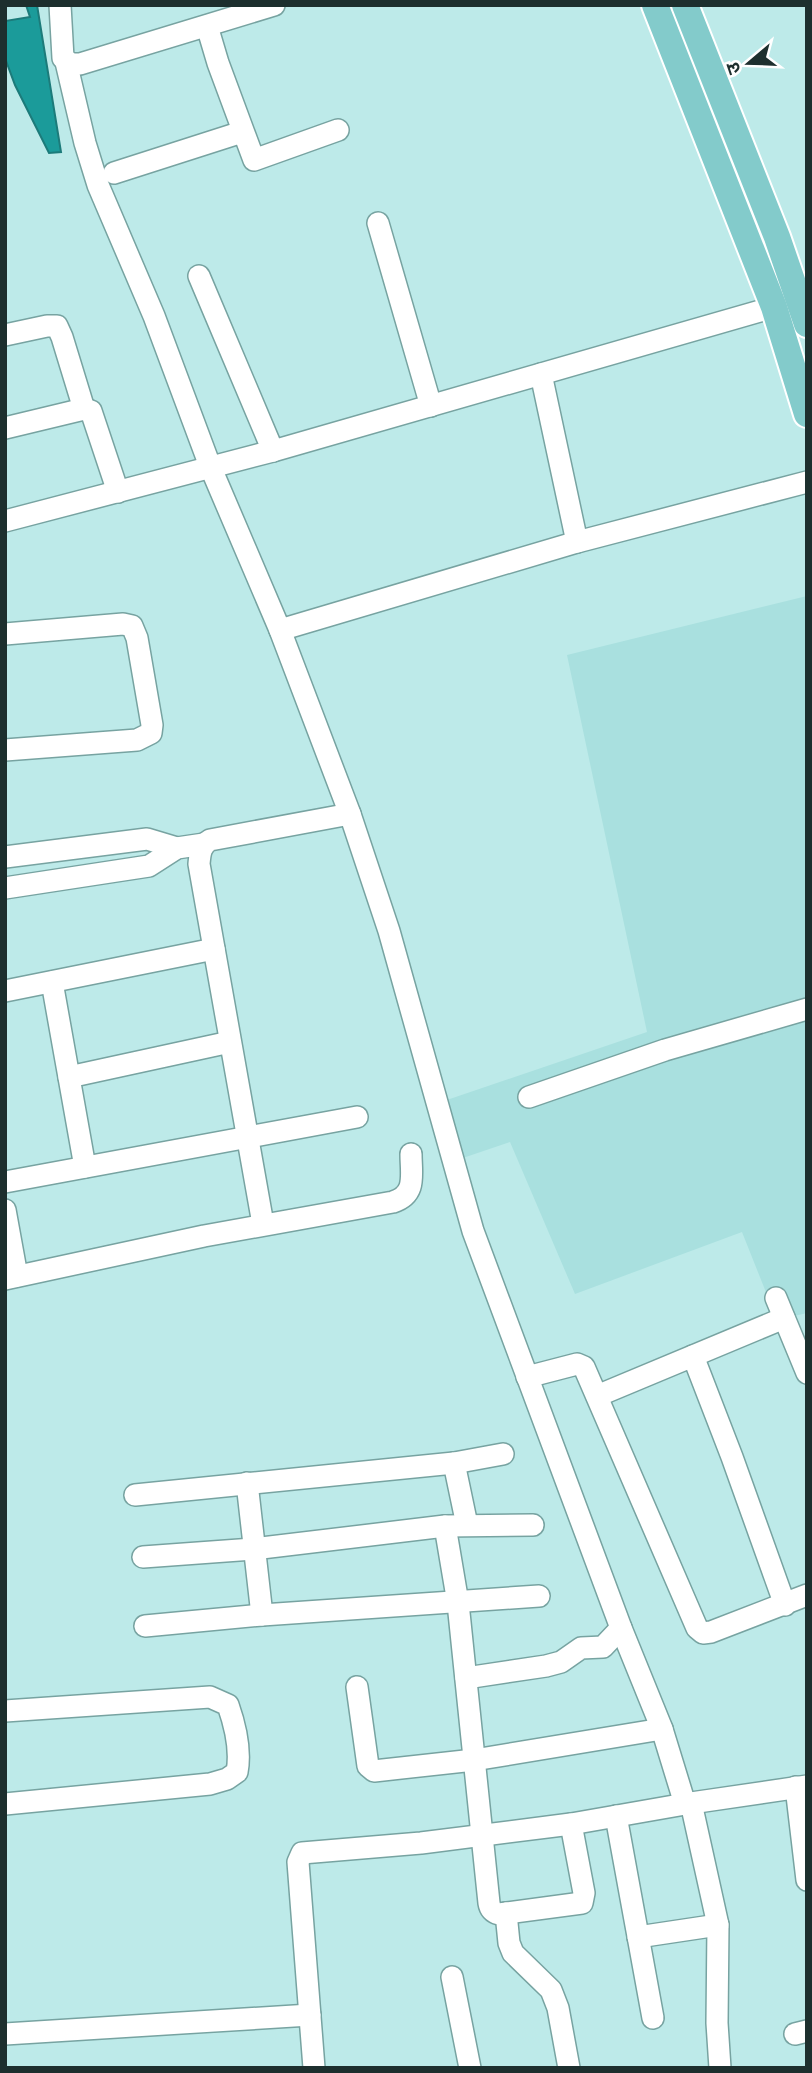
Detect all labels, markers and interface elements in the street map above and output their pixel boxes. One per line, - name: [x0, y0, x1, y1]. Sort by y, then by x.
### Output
- north arrow: [714, 28, 784, 98]
- text: उ: [721, 58, 748, 77]

